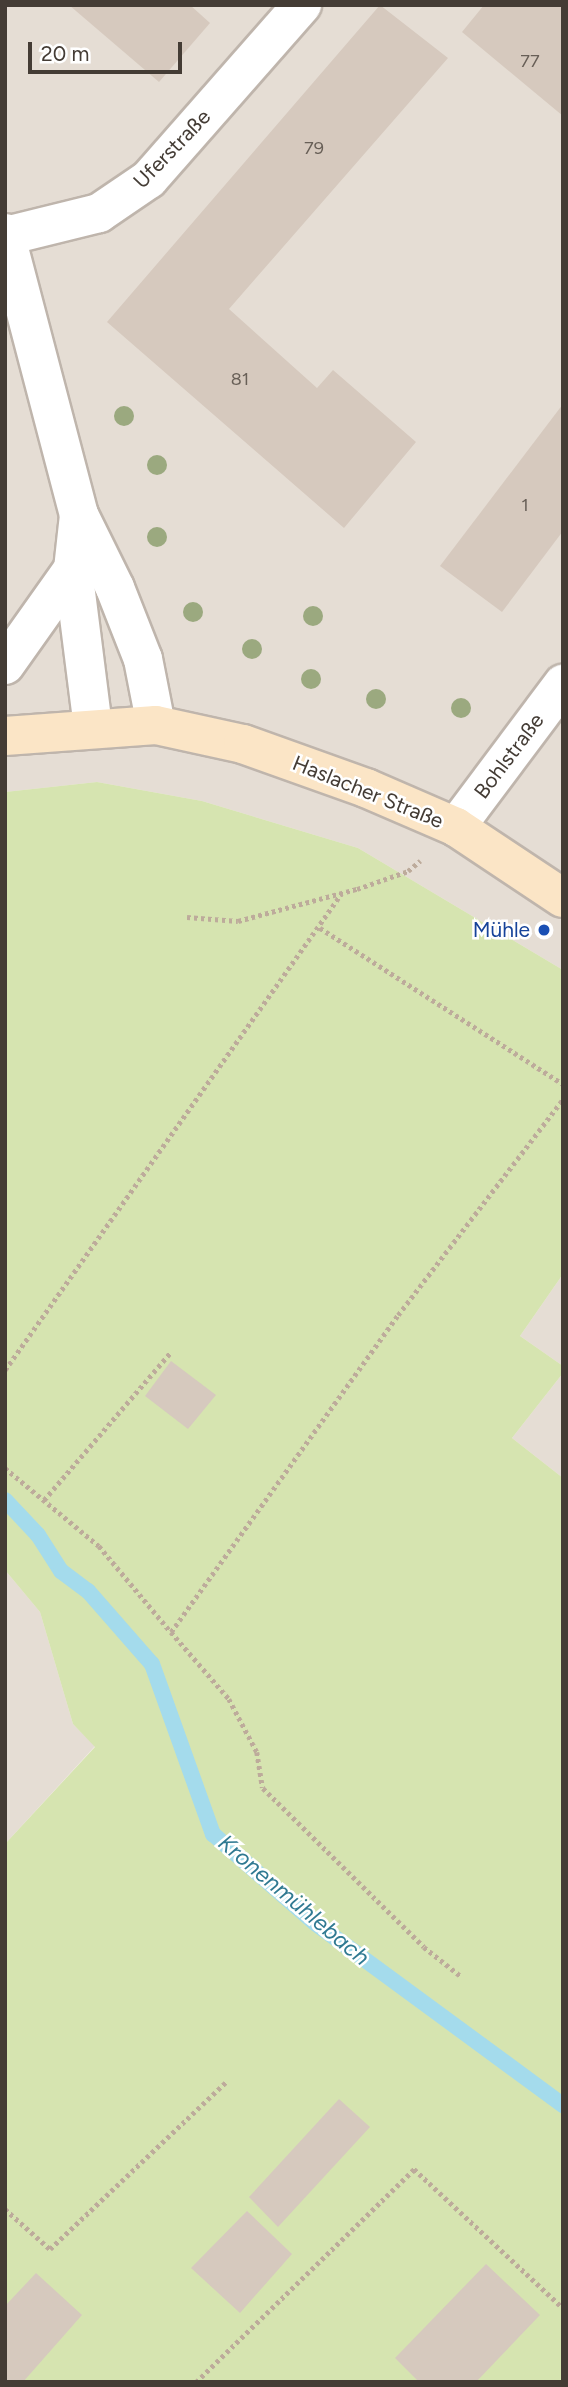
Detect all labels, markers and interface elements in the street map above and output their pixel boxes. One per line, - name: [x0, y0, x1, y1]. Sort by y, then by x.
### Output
- scale bar: [32, 28, 186, 72]
- text: 20 m: [41, 41, 89, 66]
- house number: 77: [520, 50, 540, 72]
- street label: Uferstraße: [128, 104, 216, 194]
- house number: 79: [304, 137, 324, 159]
- house number: 81: [231, 368, 249, 390]
- house number: 1: [521, 494, 529, 516]
- street label: Bohlstraße: [469, 708, 549, 804]
- street label: Haslacher Straße: [289, 750, 447, 834]
- place label: Mühle: [473, 917, 530, 943]
- marker: Mühle: [536, 922, 552, 938]
- water label: Kronenmühlebach: [213, 1829, 375, 1971]

